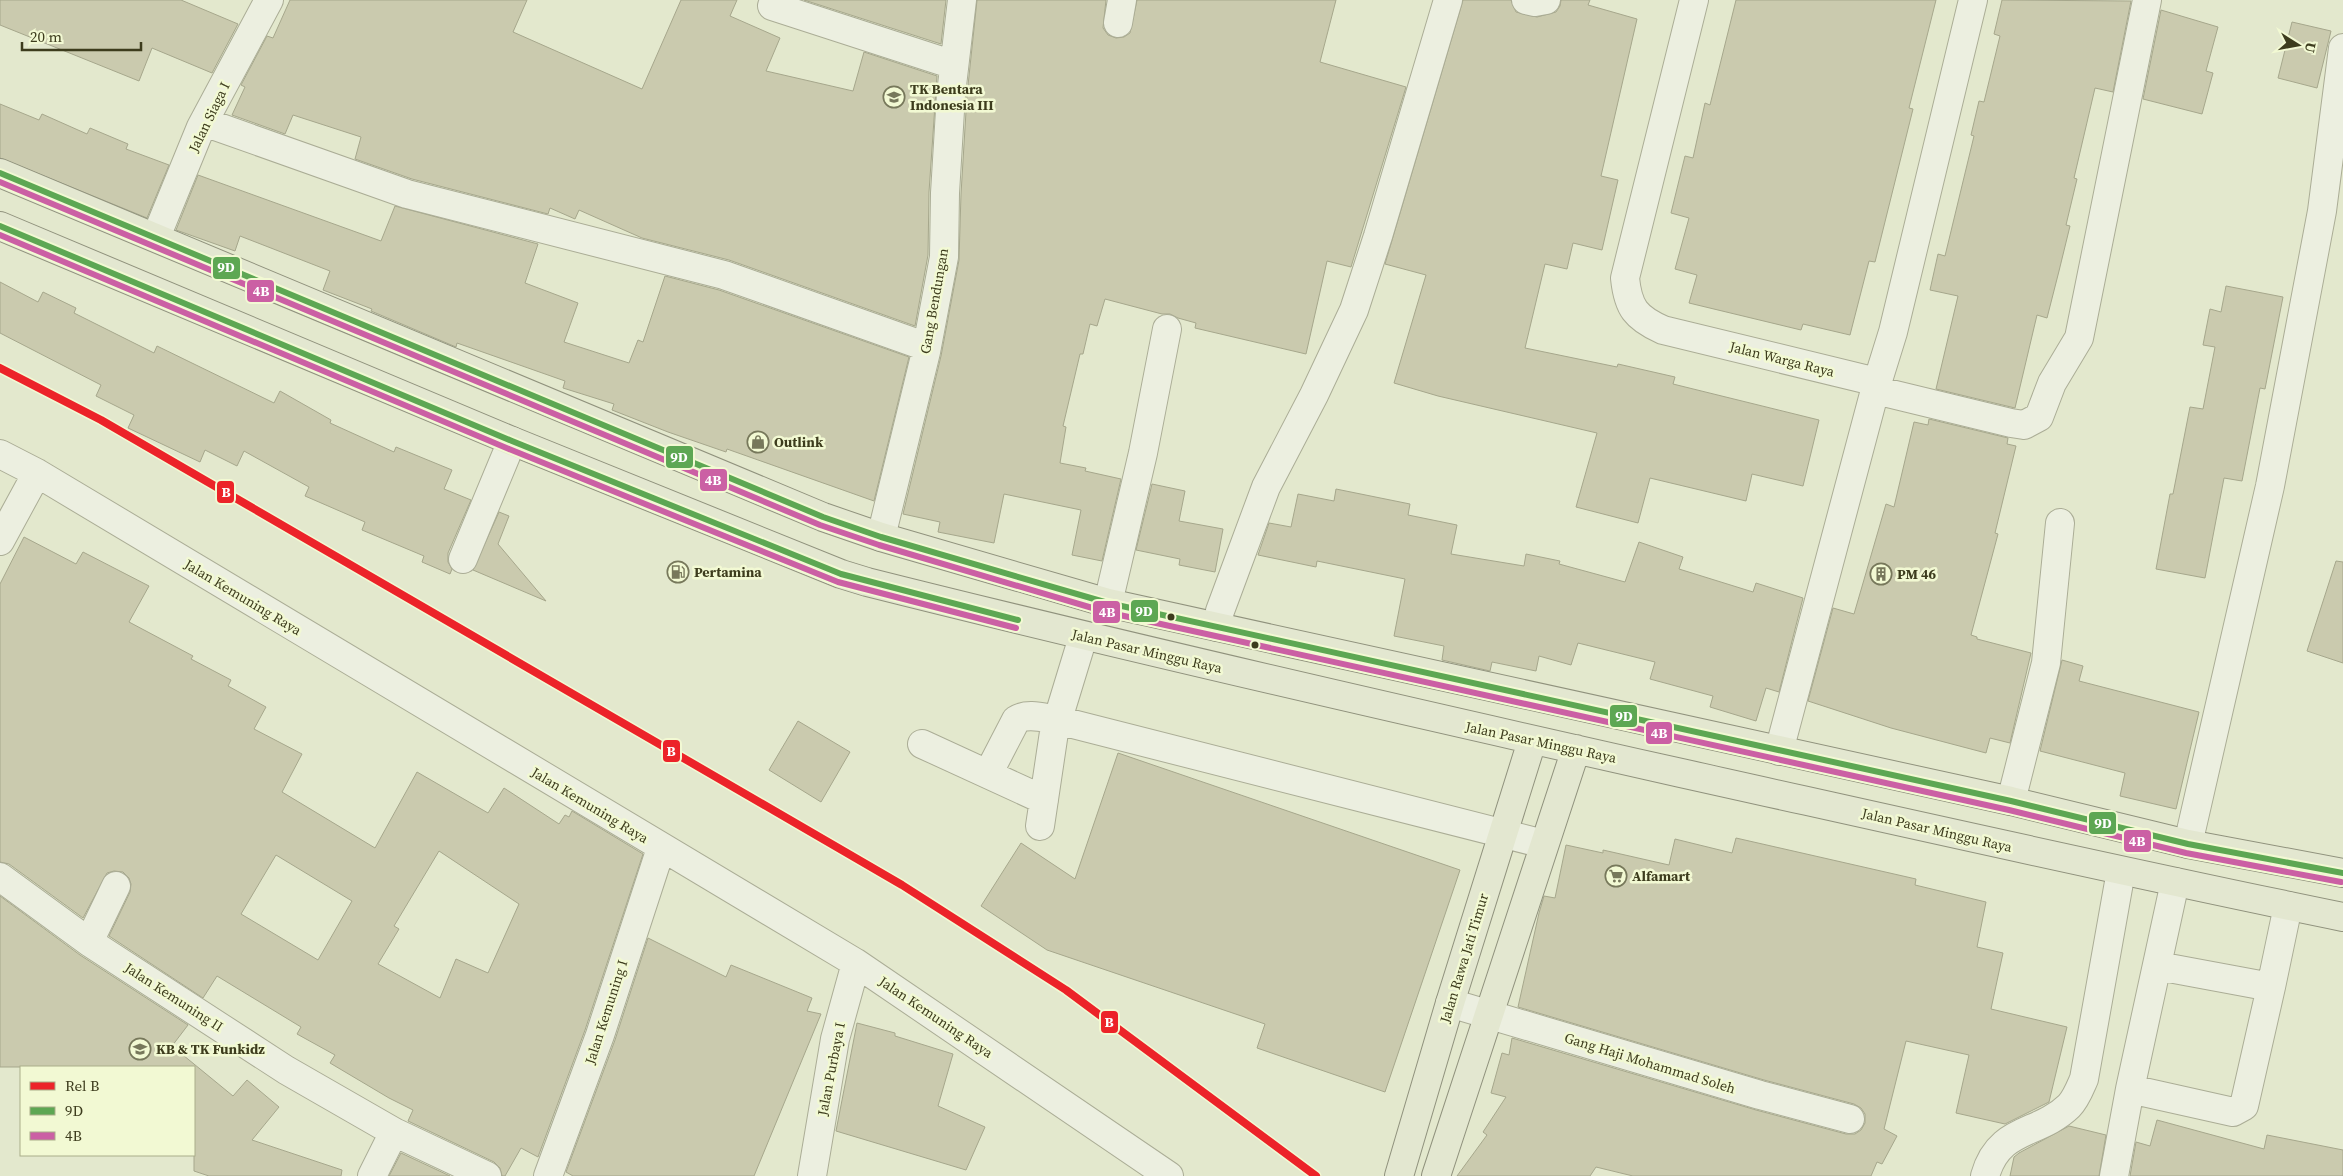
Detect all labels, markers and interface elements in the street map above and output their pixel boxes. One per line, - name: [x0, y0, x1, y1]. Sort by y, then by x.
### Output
- scale bar: [22, 20, 141, 52]
- north arrow: [2273, 20, 2323, 70]
- text: 20 m: [30, 26, 62, 47]
- text: U: [2300, 41, 2322, 54]
- street label: Jalan Siaga I: [183, 79, 235, 156]
- place label: TK Bentara Indonesia III: [910, 79, 994, 115]
- school or university icon: TK Bentara Indonesia III: [882, 85, 906, 109]
- street label: Gang Bendungan: [915, 246, 953, 355]
- line badge: 9D: [212, 256, 241, 280]
- text: 9D: [217, 257, 235, 277]
- line badge: 4B: [246, 279, 275, 303]
- text: 4B: [253, 281, 269, 301]
- street label: Jalan Warga Raya: [1727, 336, 1837, 382]
- shop icon: Outlink: [746, 430, 770, 454]
- place label: Outlink: [774, 432, 824, 452]
- line badge: 9D: [665, 445, 694, 469]
- text: 9D: [670, 447, 688, 467]
- line badge: 4B: [699, 468, 728, 492]
- text: 4B: [705, 470, 721, 490]
- line badge: B: [216, 480, 235, 504]
- text: B: [221, 482, 231, 502]
- street label: Jalan Kemuning Raya: [180, 554, 306, 640]
- fuel station icon: Pertamina: [666, 560, 690, 584]
- place label: Pertamina: [694, 562, 762, 582]
- building icon: PM 46: [1869, 562, 1893, 586]
- place label: PM 46: [1897, 564, 1937, 584]
- line badge: 9D: [1130, 599, 1159, 623]
- line badge: 4B: [1092, 600, 1121, 624]
- text: 9D: [1135, 601, 1153, 621]
- text: 4B: [1099, 602, 1115, 622]
- unlabelled marker: [1166, 612, 1176, 622]
- street label: Jalan Pasar Minggu Raya: [1069, 624, 1225, 678]
- unlabelled marker: [1250, 640, 1260, 650]
- line badge: 9D: [1609, 704, 1638, 728]
- text: 9D: [1615, 706, 1633, 726]
- street label: Jalan Pasar Minggu Raya: [1463, 716, 1619, 768]
- line badge: 4B: [1645, 721, 1673, 745]
- text: 4B: [1651, 723, 1667, 743]
- line badge: B: [662, 739, 681, 763]
- text: B: [666, 741, 676, 761]
- street label: Jalan Kemuning Raya: [527, 762, 653, 848]
- street label: Jalan Pasar Minggu Raya: [1859, 803, 2015, 857]
- line badge: 9D: [2088, 811, 2117, 835]
- text: 9D: [2094, 813, 2112, 833]
- line badge: 4B: [2123, 829, 2152, 853]
- text: 4B: [2129, 831, 2145, 851]
- supermarket icon: Alfamart: [1604, 864, 1628, 888]
- place label: Alfamart: [1632, 866, 1691, 886]
- street label: Jalan Rawa Jati Timur: [1434, 891, 1493, 1026]
- street label: Jalan Kemuning II: [120, 957, 227, 1036]
- street label: Jalan Kemuning I: [579, 957, 632, 1068]
- street label: Jalan Kemuning Raya: [874, 971, 998, 1063]
- line badge: B: [1100, 1010, 1119, 1034]
- text: B: [1104, 1012, 1114, 1032]
- street label: Jalan Purbaya I: [812, 1021, 850, 1118]
- street label: Gang Haji Mohammad Soleh: [1562, 1027, 1738, 1099]
- school or university icon: KB & TK Funkidz: [128, 1037, 152, 1061]
- place label: KB & TK Funkidz: [156, 1039, 265, 1059]
- legend: [20, 1066, 195, 1156]
- text: Rel B: [65, 1075, 100, 1096]
- text: 9D: [65, 1100, 83, 1121]
- text: 4B: [65, 1125, 82, 1146]

